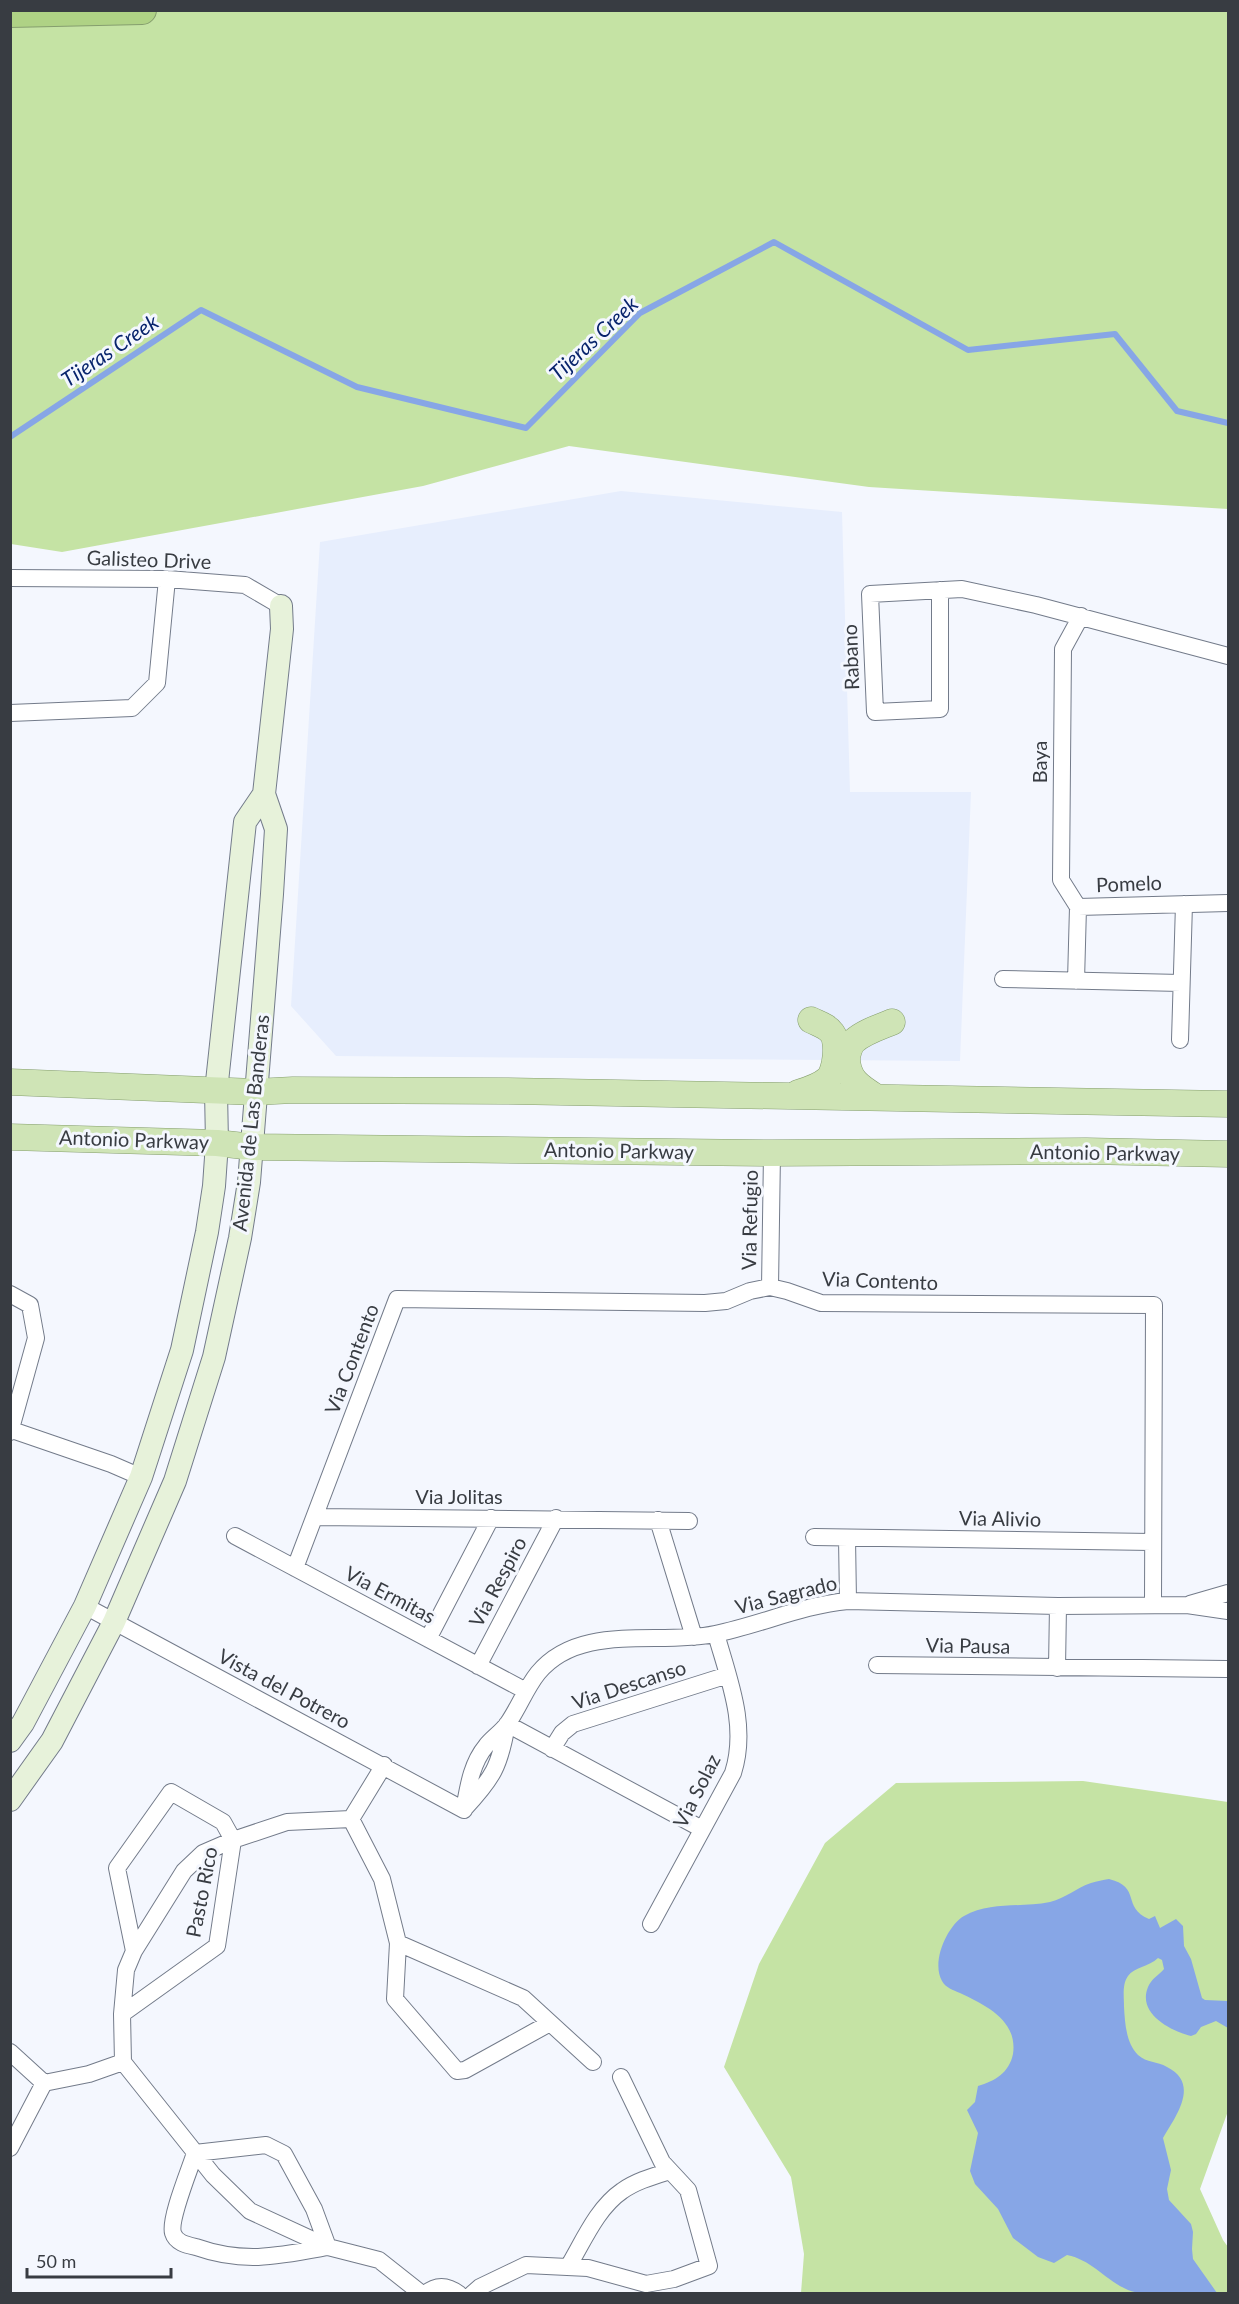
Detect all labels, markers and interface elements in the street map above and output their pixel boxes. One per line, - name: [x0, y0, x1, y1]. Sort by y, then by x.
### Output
- water label: Tijeras Creek: [544, 290, 643, 385]
- water label: Tijeras Creek: [56, 308, 163, 391]
- street label: Galisteo Drive: [86, 545, 212, 573]
- street label: Rabano: [837, 624, 863, 690]
- street label: Baya: [1027, 741, 1051, 783]
- street label: Pomelo: [1096, 870, 1162, 896]
- street label: Avenida de Las Banderas: [227, 1013, 273, 1232]
- street label: Antonio Parkway: [59, 1124, 210, 1154]
- street label: Antonio Parkway: [544, 1137, 695, 1163]
- street label: Antonio Parkway: [1030, 1139, 1181, 1165]
- street label: Via Refugio: [736, 1170, 762, 1270]
- street label: Via Contento: [822, 1266, 938, 1294]
- street label: Via Contento: [319, 1300, 383, 1417]
- street label: Via Jolitas: [415, 1484, 503, 1508]
- street label: Via Alivio: [959, 1505, 1041, 1531]
- street label: Via Respiro: [463, 1532, 531, 1631]
- street label: Via Ermitas: [341, 1560, 440, 1628]
- street label: Via Sagrado: [732, 1570, 839, 1618]
- street label: Via Pausa: [925, 1632, 1011, 1658]
- street label: Vista del Potrero: [214, 1643, 355, 1733]
- street label: Via Descanso: [569, 1654, 689, 1714]
- street label: Via Solaz: [667, 1750, 725, 1831]
- street label: Pasto Rico: [180, 1844, 222, 1939]
- scale bar: [27, 2241, 171, 2279]
- text: 50 m: [36, 2250, 76, 2272]

